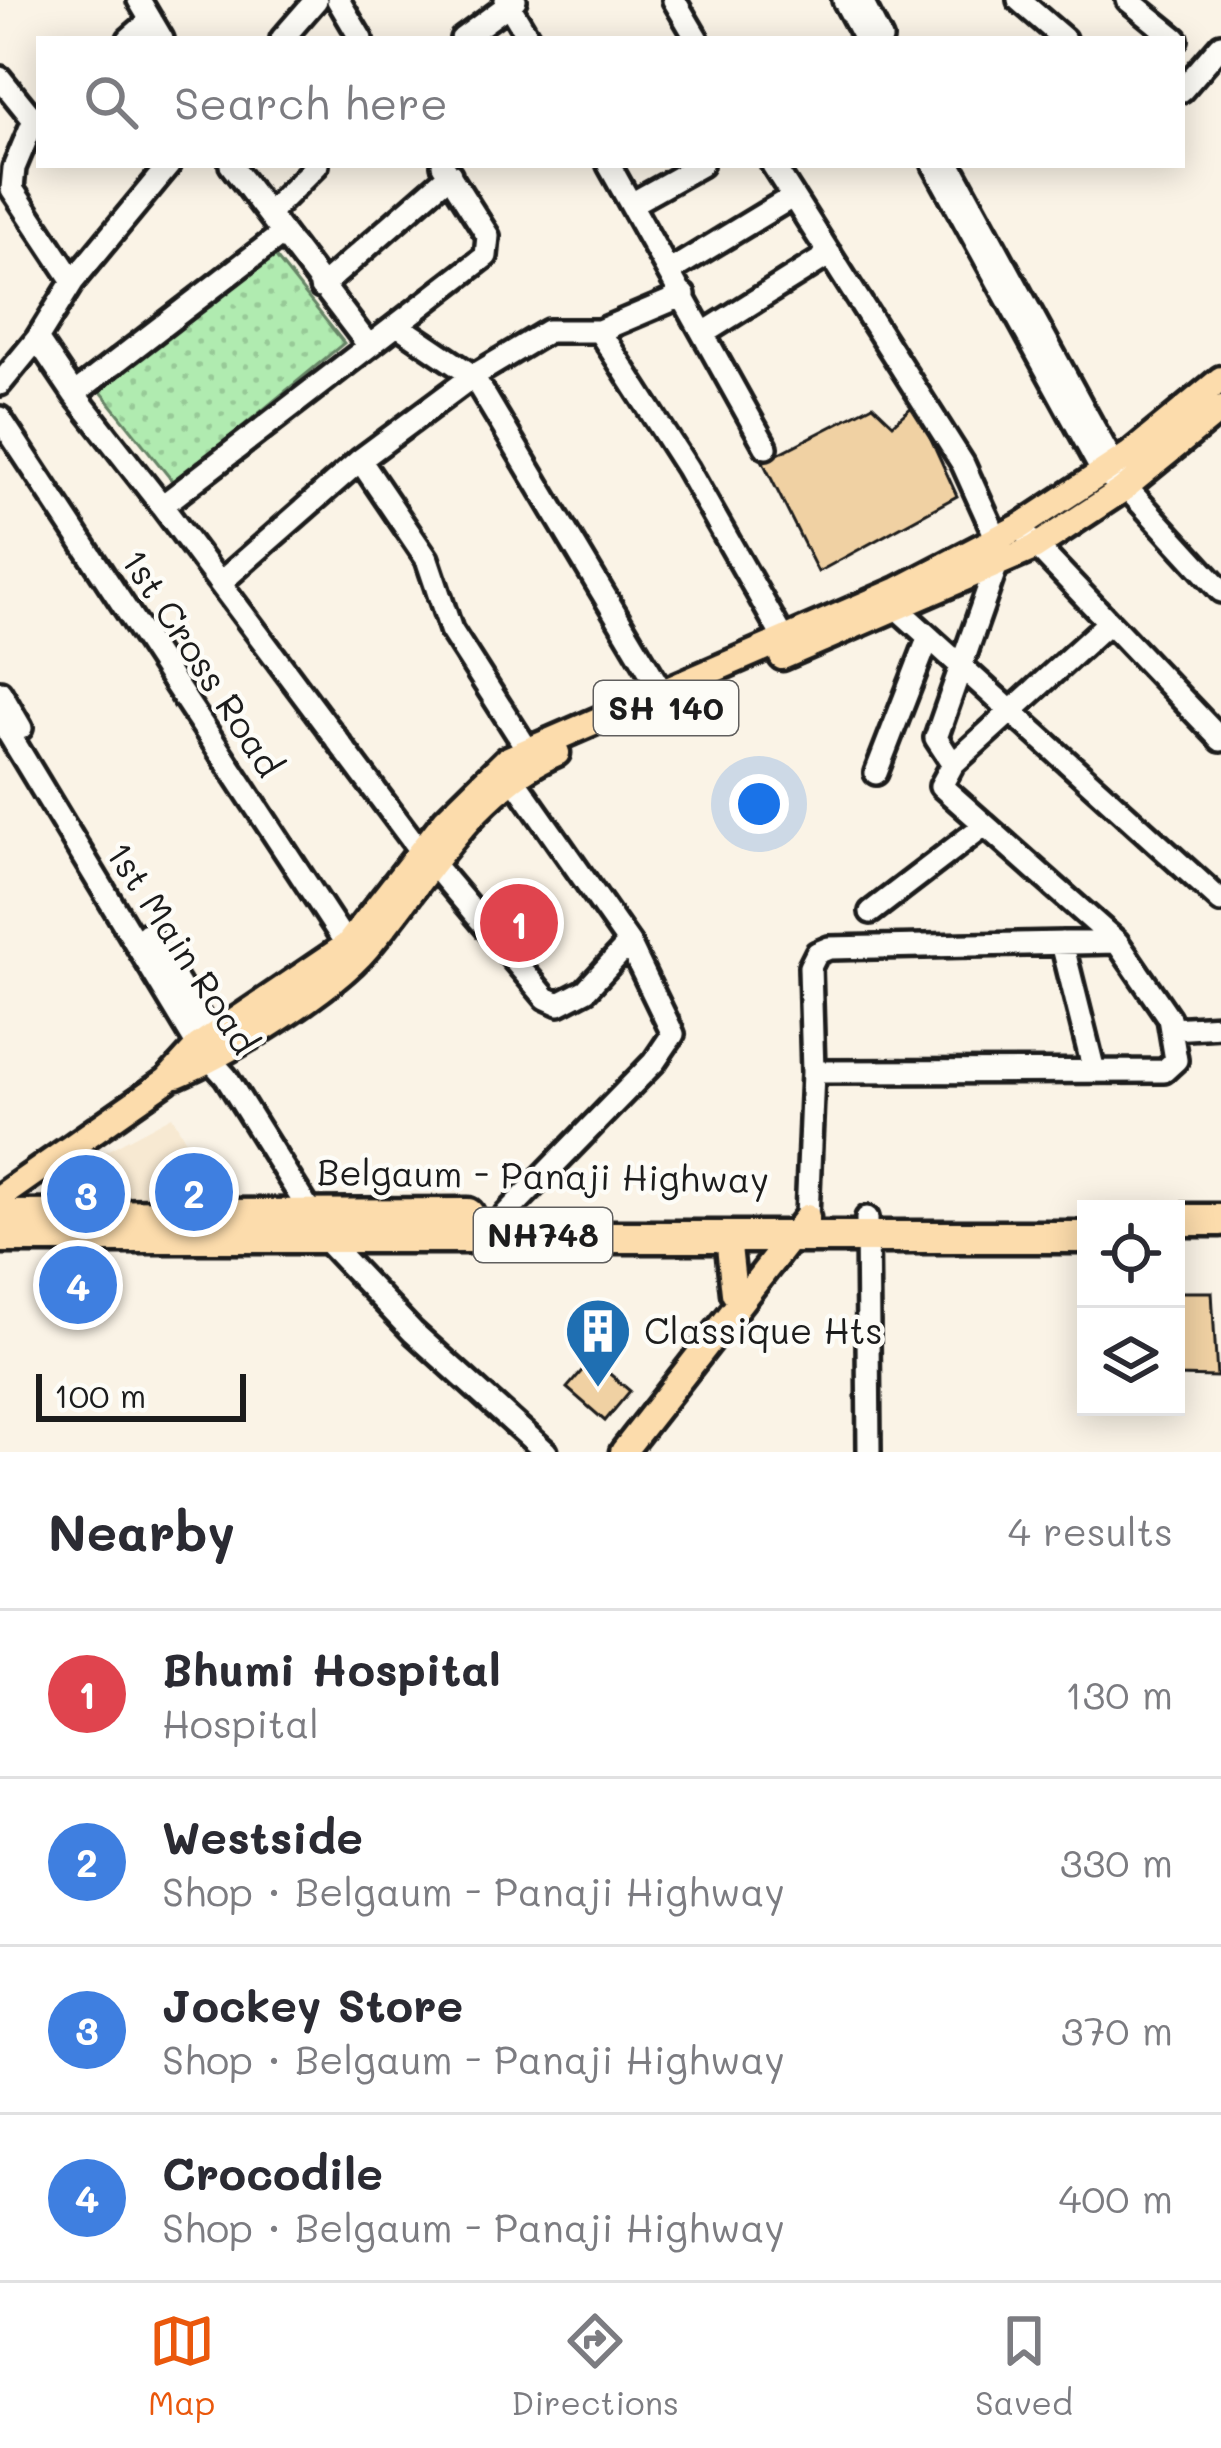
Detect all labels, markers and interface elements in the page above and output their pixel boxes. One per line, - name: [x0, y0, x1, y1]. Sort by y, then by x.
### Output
- search box: [36, 36, 1185, 168]
- icon: search: [78, 69, 144, 135]
- text: Search here: [174, 73, 448, 131]
- street label: 1st Cross Road: [112, 539, 294, 785]
- road number: SH 140: [594, 681, 738, 735]
- your location: [729, 774, 789, 834]
- street label: 1st Main Road: [97, 832, 269, 1062]
- pin: 1: [480, 878, 558, 968]
- pin: 2: [155, 1147, 233, 1237]
- street label: Belgaum - Panaji Highway: [317, 1147, 769, 1203]
- pin: 3: [47, 1149, 125, 1239]
- map controls: [1077, 1200, 1185, 1416]
- button: locate: [1077, 1200, 1185, 1308]
- road number: NH748: [474, 1208, 612, 1262]
- pin: 4: [39, 1240, 117, 1330]
- building icon: Classique Hts: [563, 1296, 633, 1390]
- place label: Classique Hts: [644, 1306, 883, 1353]
- button: layers: [1077, 1308, 1185, 1416]
- scale bar: [36, 1368, 246, 1421]
- text: 100 m: [54, 1373, 146, 1416]
- text: Nearby: [48, 1497, 235, 1564]
- text: 4 results: [1008, 1505, 1173, 1556]
- text: Bhumi Hospital: [162, 1639, 501, 1697]
- text: 1: [78, 1668, 96, 1719]
- text: 130 m: [1065, 1668, 1173, 1719]
- text: Hospital: [162, 1697, 319, 1748]
- text: Westside: [162, 1807, 363, 1865]
- text: 2: [76, 1836, 98, 1887]
- text: 330 m: [1060, 1836, 1173, 1887]
- text: Shop · Belgaum - Panaji Highway: [162, 1865, 785, 1916]
- text: Jockey Store: [162, 1975, 463, 2033]
- text: 3: [75, 2004, 99, 2055]
- text: 370 m: [1061, 2004, 1173, 2055]
- text: Shop · Belgaum - Panaji Highway: [162, 2033, 785, 2084]
- text: Crocodile: [162, 2143, 383, 2201]
- text: 4: [75, 2172, 99, 2223]
- text: 400 m: [1058, 2172, 1173, 2223]
- text: Shop · Belgaum - Panaji Highway: [162, 2201, 785, 2252]
- tab: Map: [148, 2308, 215, 2423]
- tab: Directions: [511, 2308, 679, 2423]
- tab: Saved: [975, 2308, 1073, 2423]

